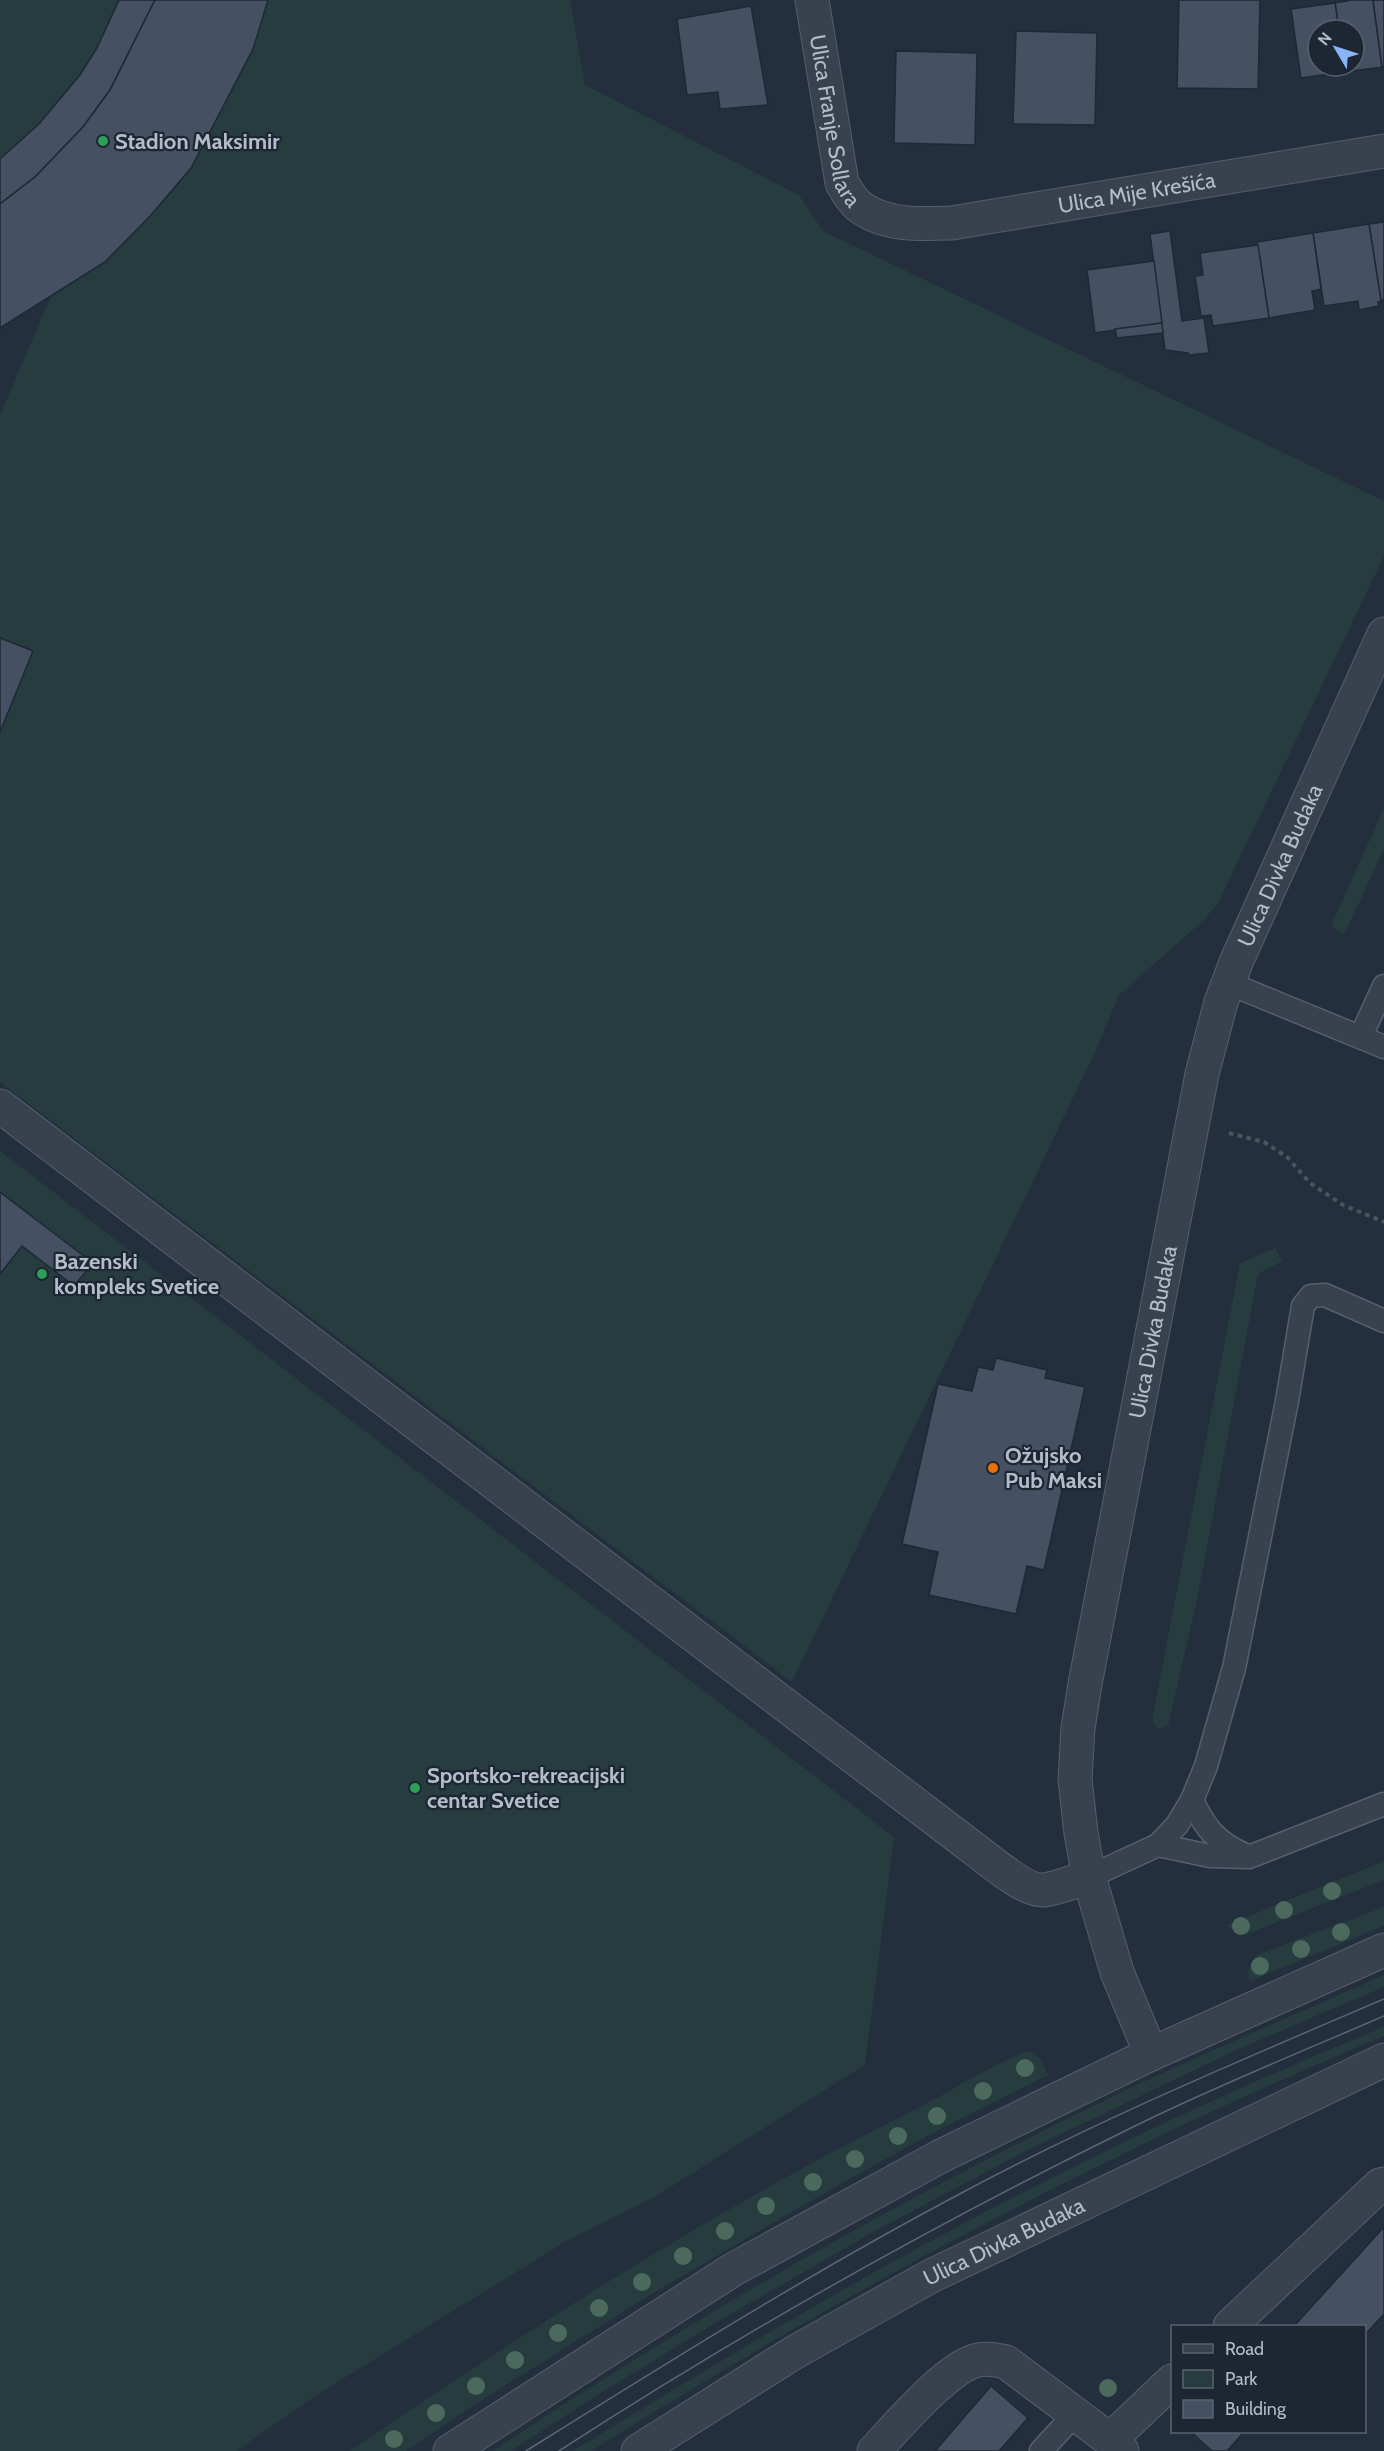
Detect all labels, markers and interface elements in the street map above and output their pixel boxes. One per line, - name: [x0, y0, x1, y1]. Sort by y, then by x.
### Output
- north arrow: [1306, 18, 1366, 78]
- text: N: [1314, 29, 1336, 49]
- street label: Ulica Franje Sollara: [804, 33, 867, 213]
- place label: Stadion Maksimir: [115, 128, 280, 155]
- marker: Stadion Maksimir: [96, 134, 110, 148]
- street label: Ulica Mije Krešića: [1056, 166, 1218, 219]
- street label: Ulica Divka Budaka: [1232, 780, 1329, 951]
- street label: Ulica Divka Budaka: [1123, 1243, 1183, 1421]
- place label: Bazenski kompleks Svetice: [54, 1248, 219, 1300]
- marker: Bazenski kompleks Svetice: [35, 1267, 49, 1281]
- place label: Ožujsko Pub Maksi: [1005, 1442, 1102, 1494]
- marker: Ožujsko Pub Maksi: [986, 1461, 1000, 1475]
- place label: Sportsko-rekreacijski centar Svetice: [427, 1762, 625, 1814]
- marker: Sportsko-rekreacijski centar Svetice: [408, 1781, 422, 1795]
- street label: Ulica Divka Budaka: [919, 2192, 1089, 2292]
- legend: [1171, 2325, 1366, 2433]
- text: Road: [1225, 2338, 1264, 2360]
- text: Park: [1225, 2368, 1258, 2390]
- text: Building: [1225, 2398, 1287, 2420]

